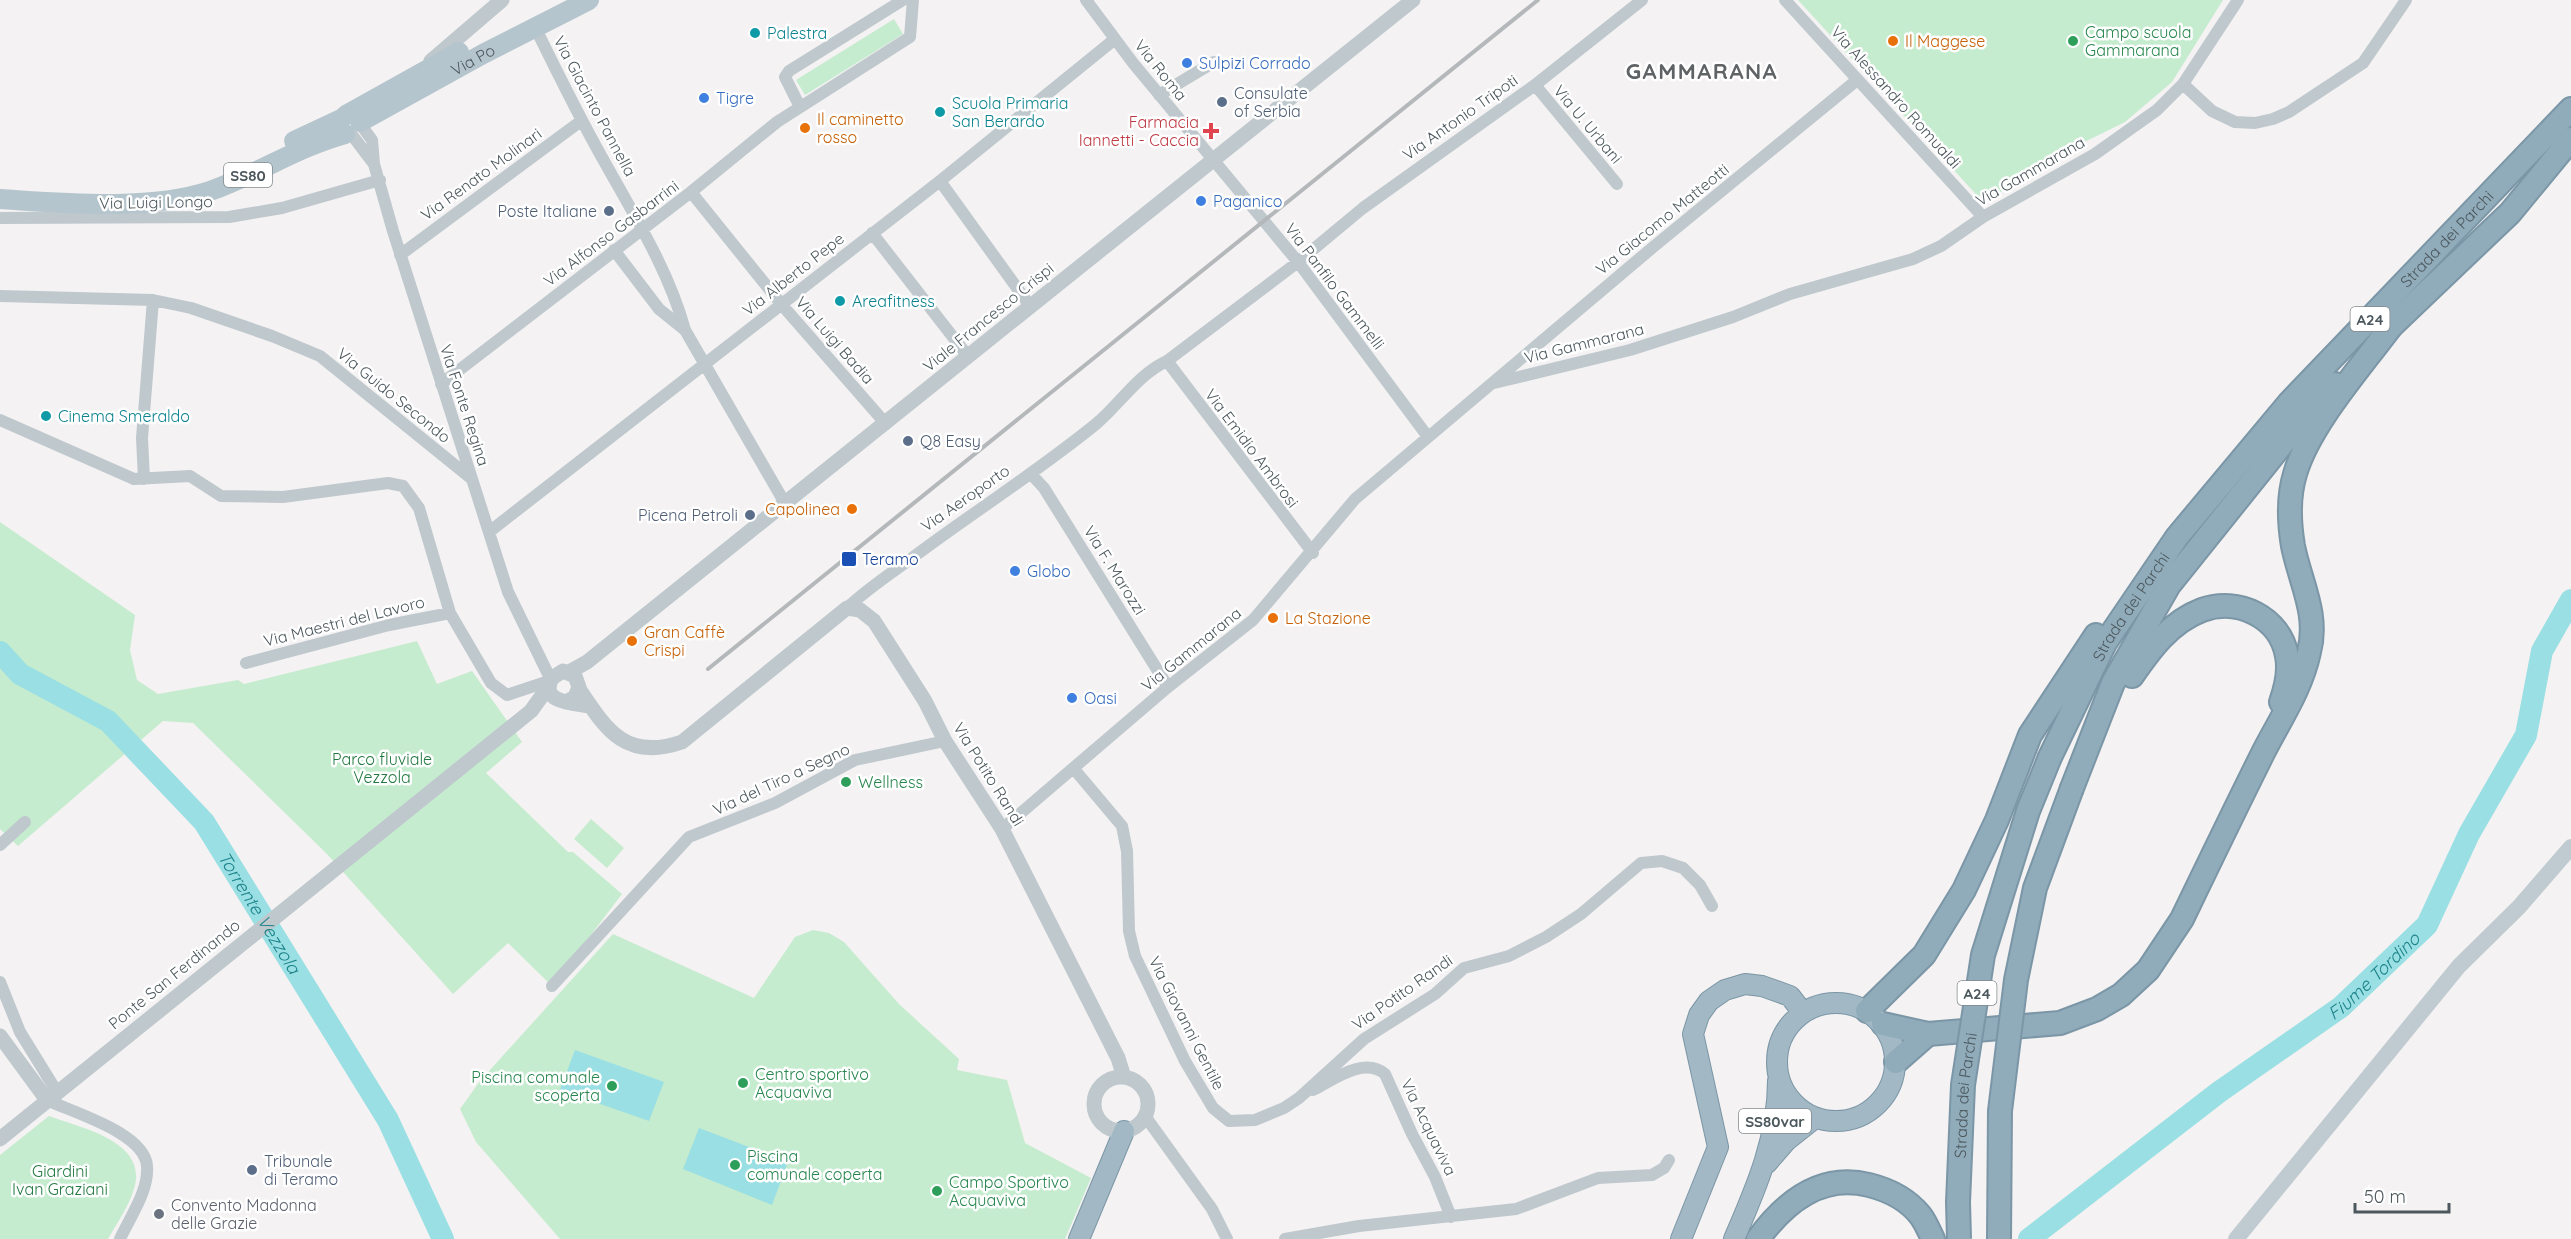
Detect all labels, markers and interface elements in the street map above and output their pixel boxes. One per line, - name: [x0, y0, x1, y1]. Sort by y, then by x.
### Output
- street label: Via Alessandro Romualdi: [1827, 22, 1965, 172]
- place label: Campo scuola Gammarana: [2085, 22, 2191, 60]
- place label: Palestra: [767, 23, 827, 43]
- marker: Palestra: [748, 26, 762, 40]
- place label: Il Maggese: [1905, 31, 1985, 51]
- street label: Via Giacinto Pannella: [549, 32, 641, 180]
- marker: Il Maggese: [1886, 34, 1900, 48]
- marker: Campo scuola Gammarana: [2066, 34, 2080, 48]
- street label: Via Roma: [1130, 35, 1192, 105]
- street label: Via Po: [447, 40, 498, 80]
- place label: Sulpizi Corrado: [1199, 53, 1311, 73]
- marker: Sulpizi Corrado: [1180, 56, 1194, 70]
- district label: GAMMARANA: [1626, 57, 1778, 85]
- street label: Via Antonio Tripoti: [1399, 70, 1521, 164]
- street label: Via U. Urbani: [1549, 81, 1627, 167]
- place label: Consulate of Serbia: [1234, 83, 1308, 121]
- place label: Tigre: [716, 88, 754, 108]
- marker: Tigre: [697, 91, 711, 105]
- place label: Scuola Primaria San Berardo: [952, 93, 1068, 131]
- marker: Consulate of Serbia: [1215, 95, 1229, 109]
- marker: Scuola Primaria San Berardo: [933, 105, 947, 119]
- place label: Il caminetto rosso: [817, 109, 904, 147]
- place label: Farmacia Iannetti - Caccia: [1079, 112, 1199, 150]
- marker: Il caminetto rosso: [798, 121, 812, 135]
- street label: Via Renato Molinari: [417, 123, 545, 225]
- marker: Farmacia Iannetti - Caccia: [1204, 124, 1218, 138]
- street label: Via Gammarana: [1972, 132, 2088, 210]
- street label: Via Giacomo Matteotti: [1591, 159, 1733, 279]
- road number: SS80: [224, 163, 272, 187]
- street label: Via Alfonso Gasbarrini: [539, 176, 683, 290]
- street label: Strada dei Parchi: [2396, 186, 2497, 291]
- street label: Via Luigi Longo: [99, 191, 213, 213]
- place label: Paganico: [1213, 191, 1282, 211]
- marker: Paganico: [1194, 194, 1208, 208]
- place label: Poste Italiane: [497, 201, 597, 221]
- marker: Poste Italiane: [602, 204, 616, 218]
- street label: Via Panfilo Gammelli: [1281, 219, 1389, 353]
- street label: Via Alberto Pepe: [738, 228, 848, 320]
- street label: Viale Francesco Crispi: [919, 258, 1057, 376]
- place label: Areafitness: [852, 291, 935, 311]
- street label: Via Luigi Badia: [791, 292, 879, 388]
- marker: Areafitness: [833, 294, 847, 308]
- road number: A24: [2350, 307, 2390, 331]
- street label: Via Gammarana: [1522, 318, 1646, 368]
- street label: Via Fonte Regina: [436, 342, 494, 468]
- street label: Via Guido Secondo: [333, 343, 455, 447]
- street label: Via Emidio Ambrosi: [1201, 385, 1303, 511]
- place label: Cinema Smeraldo: [58, 406, 190, 426]
- marker: Cinema Smeraldo: [39, 409, 53, 423]
- place label: Q8 Easy: [920, 431, 981, 451]
- marker: Q8 Easy: [901, 434, 915, 448]
- street label: Via Aeroporto: [917, 460, 1013, 536]
- place label: Capolinea: [765, 499, 840, 519]
- marker: Capolinea: [845, 502, 859, 516]
- place label: Picena Petroli: [638, 505, 738, 525]
- marker: Picena Petroli: [743, 508, 757, 522]
- street label: Via F. Marozzi: [1080, 522, 1150, 618]
- street label: Strada dei Parchi: [2088, 548, 2174, 664]
- place label: Teramo: [862, 549, 919, 569]
- marker: Teramo: [840, 550, 858, 568]
- place label: Globo: [1027, 561, 1071, 581]
- marker: Globo: [1008, 564, 1022, 578]
- street label: Via Maestri del Lavoro: [261, 591, 427, 651]
- street label: Via Gammarana: [1137, 603, 1245, 695]
- place label: La Stazione: [1285, 608, 1371, 628]
- marker: La Stazione: [1266, 611, 1280, 625]
- place label: Gran Caffè Crispi: [644, 622, 725, 660]
- marker: Gran Caffè Crispi: [625, 634, 639, 648]
- place label: Oasi: [1084, 688, 1117, 708]
- marker: Oasi: [1065, 691, 1079, 705]
- street label: Via Potito Randi: [949, 719, 1029, 829]
- street label: Via del Tiro a Segno: [709, 739, 853, 819]
- park label: Parco fluviale Vezzola: [332, 749, 432, 787]
- place label: Wellness: [858, 772, 923, 792]
- marker: Wellness: [839, 775, 853, 789]
- water label: Torrente Vezzola: [213, 847, 307, 979]
- street label: Ponte San Ferdinando: [104, 915, 244, 1033]
- water label: Fiume Tordino: [2323, 926, 2425, 1024]
- street label: Via Potito Randi: [1348, 950, 1456, 1034]
- street label: Via Giovanni Gentile: [1145, 953, 1229, 1093]
- road number: A24: [1958, 981, 1996, 1005]
- street label: Strada dei Parchi: [1950, 1031, 1981, 1159]
- place label: Centro sportivo Acquaviva: [755, 1064, 869, 1102]
- place label: Piscina comunale scoperta: [471, 1067, 600, 1105]
- street label: Via Acquaviva: [1397, 1075, 1461, 1179]
- marker: Centro sportivo Acquaviva: [736, 1076, 750, 1090]
- marker: Piscina comunale scoperta: [605, 1079, 619, 1093]
- road number: SS80var: [1739, 1109, 1811, 1133]
- place label: Piscina comunale coperta: [747, 1146, 883, 1184]
- place label: Tribunale di Teramo: [264, 1151, 338, 1189]
- marker: Piscina comunale coperta: [728, 1158, 742, 1172]
- park label: Giardini Ivan Graziani: [12, 1161, 108, 1199]
- marker: Tribunale di Teramo: [245, 1163, 259, 1177]
- place label: Campo Sportivo Acquaviva: [949, 1172, 1069, 1210]
- scale bar: [2355, 1176, 2450, 1214]
- marker: Campo Sportivo Acquaviva: [930, 1184, 944, 1198]
- text: 50 m: [2364, 1185, 2406, 1208]
- place label: Convento Madonna delle Grazie: [171, 1195, 317, 1233]
- marker: Convento Madonna delle Grazie: [152, 1207, 166, 1221]

